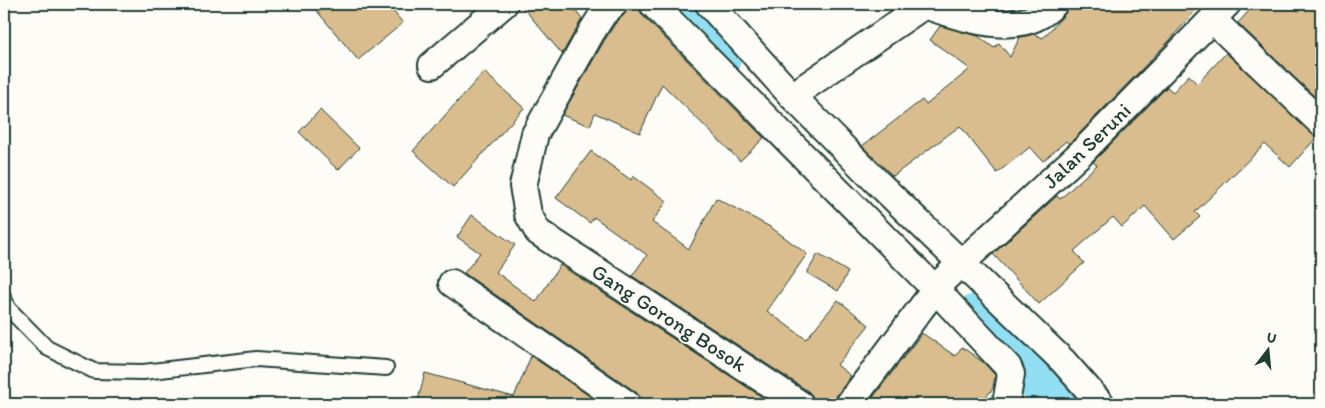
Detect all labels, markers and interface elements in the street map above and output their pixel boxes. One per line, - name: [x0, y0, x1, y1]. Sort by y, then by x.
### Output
- street label: Jalan Seruni: [1038, 98, 1136, 194]
- street label: Gang Gorong Bosok: [587, 258, 751, 377]
- north arrow: [1242, 326, 1292, 376]
- text: U: [1265, 329, 1278, 347]

